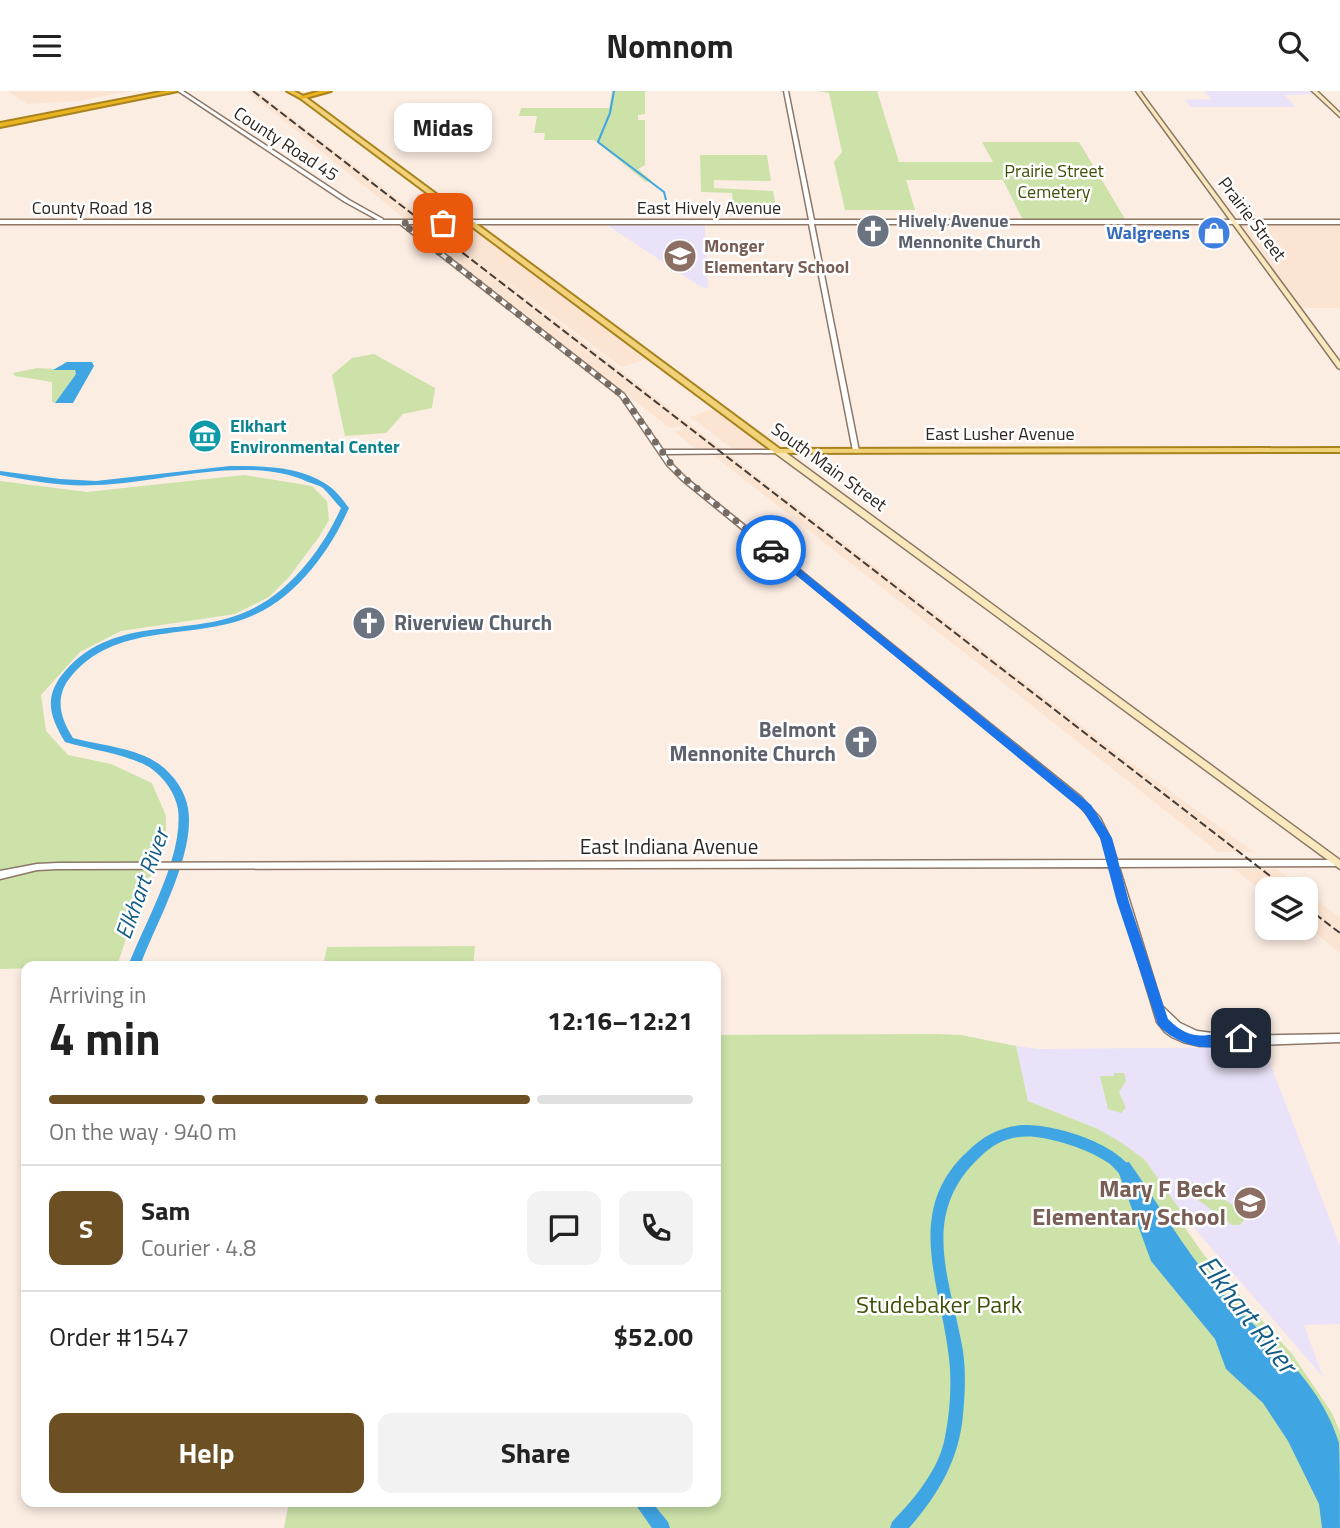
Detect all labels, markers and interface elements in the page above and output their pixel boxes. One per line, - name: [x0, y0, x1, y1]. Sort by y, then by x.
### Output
- text: Nomnom: [606, 22, 734, 70]
- icon: menu: [28, 27, 66, 65]
- icon: search: [1274, 27, 1312, 65]
- street label: County Road 45: [228, 99, 344, 188]
- callout: Midas: [394, 104, 492, 153]
- text: Midas: [413, 110, 473, 145]
- park label: Prairie Street Cemetery: [1004, 157, 1104, 205]
- street label: Prairie Street: [1212, 171, 1294, 267]
- pin: [413, 193, 473, 253]
- street label: County Road 18: [32, 194, 152, 221]
- street label: East Hively Avenue: [637, 194, 781, 221]
- icon: bag: [424, 204, 462, 242]
- place label: Hively Avenue Mennonite Church: [898, 207, 1041, 255]
- church icon: Hively Avenue Mennonite Church: [854, 212, 892, 250]
- shop icon: Walgreens: [1195, 214, 1233, 252]
- place label: Walgreens: [1106, 219, 1190, 246]
- place label: Monger Elementary School: [704, 232, 849, 280]
- school or university icon: Monger Elementary School: [661, 237, 699, 275]
- place label: Elkhart Environmental Center: [230, 412, 400, 460]
- street label: South Main Street: [766, 415, 893, 518]
- museum icon: Elkhart Environmental Center: [186, 417, 224, 455]
- street label: East Lusher Avenue: [925, 420, 1075, 447]
- courier: [736, 515, 806, 585]
- icon: car: [752, 531, 790, 569]
- church icon: Riverview Church: [350, 604, 388, 642]
- place label: Riverview Church: [394, 606, 552, 638]
- place label: Belmont Mennonite Church: [670, 713, 836, 769]
- church icon: Belmont Mennonite Church: [842, 723, 880, 761]
- water label: Elkhart River: [105, 821, 179, 944]
- street label: East Indiana Avenue: [580, 830, 758, 862]
- map controls: [1255, 877, 1318, 940]
- button: layers: [1255, 877, 1318, 940]
- text: Arriving in: [49, 977, 146, 1012]
- text: 12:16–12:21: [547, 1001, 693, 1040]
- text: 4 min: [49, 1003, 161, 1073]
- pin: [1211, 1008, 1271, 1068]
- icon: home: [1222, 1019, 1260, 1057]
- text: On the way · 940 m: [49, 1114, 237, 1149]
- place label: Mary F Beck Elementary School: [1032, 1170, 1227, 1234]
- school or university icon: Mary F Beck Elementary School: [1231, 1184, 1269, 1222]
- text: Sam: [141, 1191, 190, 1230]
- button: chat: [527, 1191, 601, 1265]
- button: phone: [619, 1191, 693, 1265]
- text: S: [79, 1209, 93, 1248]
- text: Courier · 4.8: [141, 1230, 256, 1265]
- water label: Elkhart River: [1188, 1245, 1310, 1385]
- park label: Studebaker Park: [856, 1286, 1023, 1322]
- text: Order #1547: [49, 1317, 189, 1356]
- text: $52.00: [614, 1317, 693, 1356]
- button: Help: [49, 1413, 364, 1493]
- button: Share: [378, 1413, 693, 1493]

